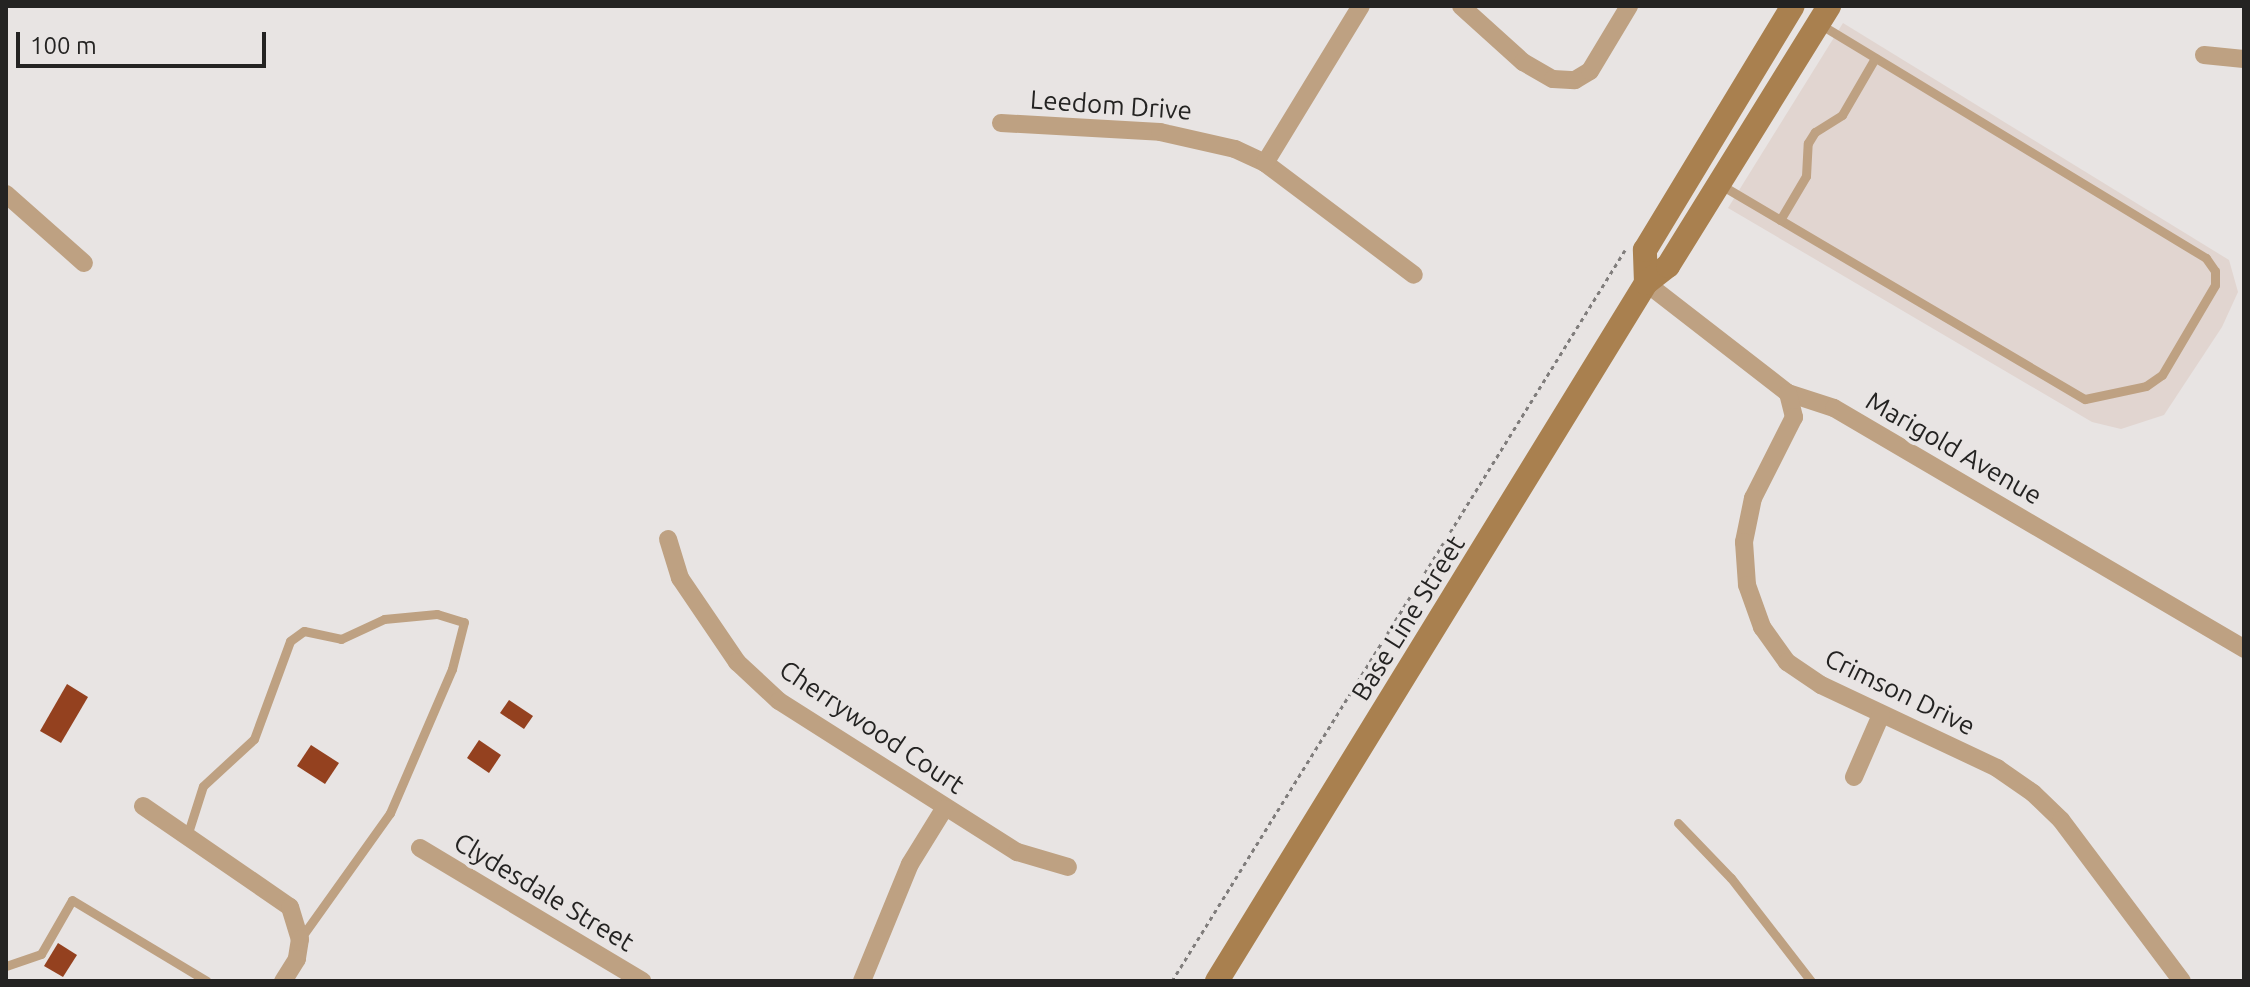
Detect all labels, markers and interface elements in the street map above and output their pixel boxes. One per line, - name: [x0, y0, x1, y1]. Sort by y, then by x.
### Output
- scale bar: [20, 16, 270, 66]
- text: 100 m: [30, 32, 97, 59]
- street label: Leedom Drive: [1029, 84, 1193, 126]
- street label: Marigold Avenue: [1861, 385, 2047, 511]
- street label: Base Line Street: [1345, 530, 1471, 706]
- street label: Crimson Drive: [1820, 642, 1980, 742]
- street label: Cherrywood Court: [774, 654, 970, 800]
- street label: Clydesdale Street: [448, 826, 640, 958]

